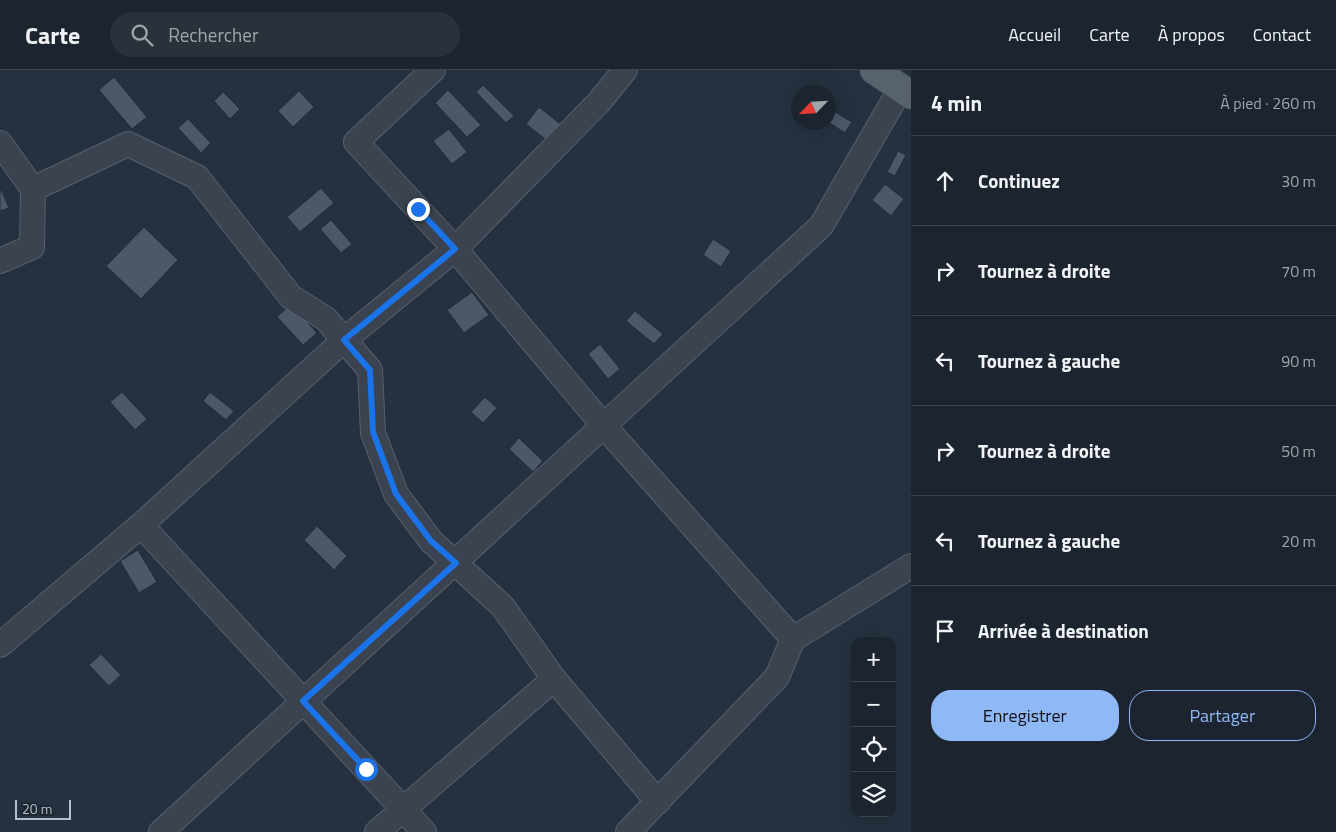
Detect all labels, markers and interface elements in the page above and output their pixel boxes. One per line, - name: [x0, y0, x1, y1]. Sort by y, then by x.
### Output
- search box: [110, 12, 460, 57]
- text: Carte: [25, 17, 80, 53]
- text: Rechercher: [168, 20, 258, 49]
- icon: search: [128, 21, 156, 49]
- text: Accueil: [1008, 21, 1061, 48]
- text: Carte: [1089, 21, 1130, 48]
- text: À propos: [1158, 21, 1225, 48]
- text: Contact: [1253, 21, 1311, 48]
- north arrow: [791, 85, 836, 130]
- text: 4 min: [931, 87, 982, 119]
- text: À pied · 260 m: [1220, 91, 1316, 115]
- text: Continuez: [978, 166, 1060, 195]
- icon: ahead: [931, 167, 959, 195]
- text: 30 m: [1281, 169, 1316, 193]
- route end: [407, 198, 430, 221]
- text: Tournez à droite: [978, 256, 1110, 285]
- icon: right: [931, 257, 959, 285]
- text: 70 m: [1281, 259, 1316, 283]
- text: Tournez à gauche: [978, 346, 1120, 375]
- icon: left: [931, 347, 959, 375]
- text: 90 m: [1281, 349, 1316, 373]
- text: Tournez à droite: [978, 436, 1110, 465]
- icon: right: [931, 437, 959, 465]
- text: 50 m: [1281, 439, 1316, 463]
- text: Tournez à gauche: [978, 526, 1120, 555]
- icon: left: [931, 527, 959, 555]
- text: 20 m: [1281, 529, 1316, 553]
- text: Arrivée à destination: [978, 616, 1149, 645]
- icon: arrive: [931, 617, 959, 645]
- map controls: [851, 637, 896, 817]
- button: +: [851, 637, 896, 682]
- button: −: [851, 682, 896, 727]
- button: Enregistrer: [931, 690, 1119, 741]
- button: Partager: [1129, 690, 1316, 741]
- button: locate: [851, 727, 896, 772]
- route start: [355, 758, 378, 781]
- button: layers: [851, 772, 896, 817]
- scale bar: [15, 797, 71, 820]
- text: 20 m: [22, 798, 52, 819]

